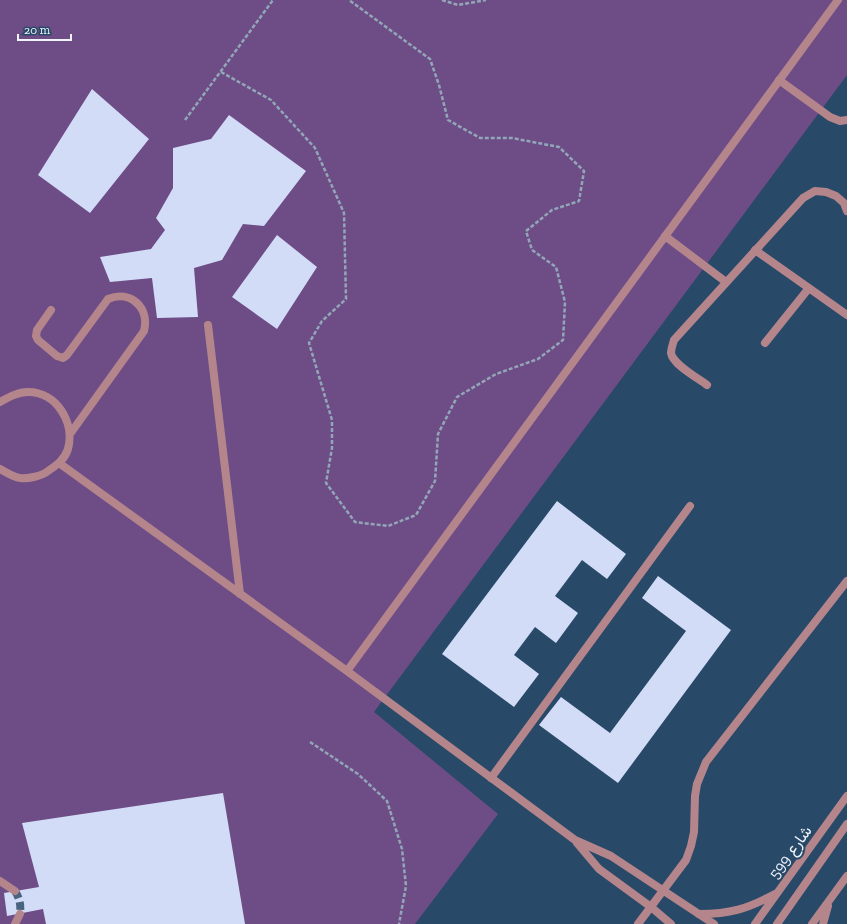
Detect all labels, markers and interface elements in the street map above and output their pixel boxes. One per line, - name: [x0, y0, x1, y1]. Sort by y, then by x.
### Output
- scale bar: [18, 16, 71, 42]
- text: 20 m: [24, 23, 51, 37]
- street label: شارع 599: [764, 822, 817, 883]

